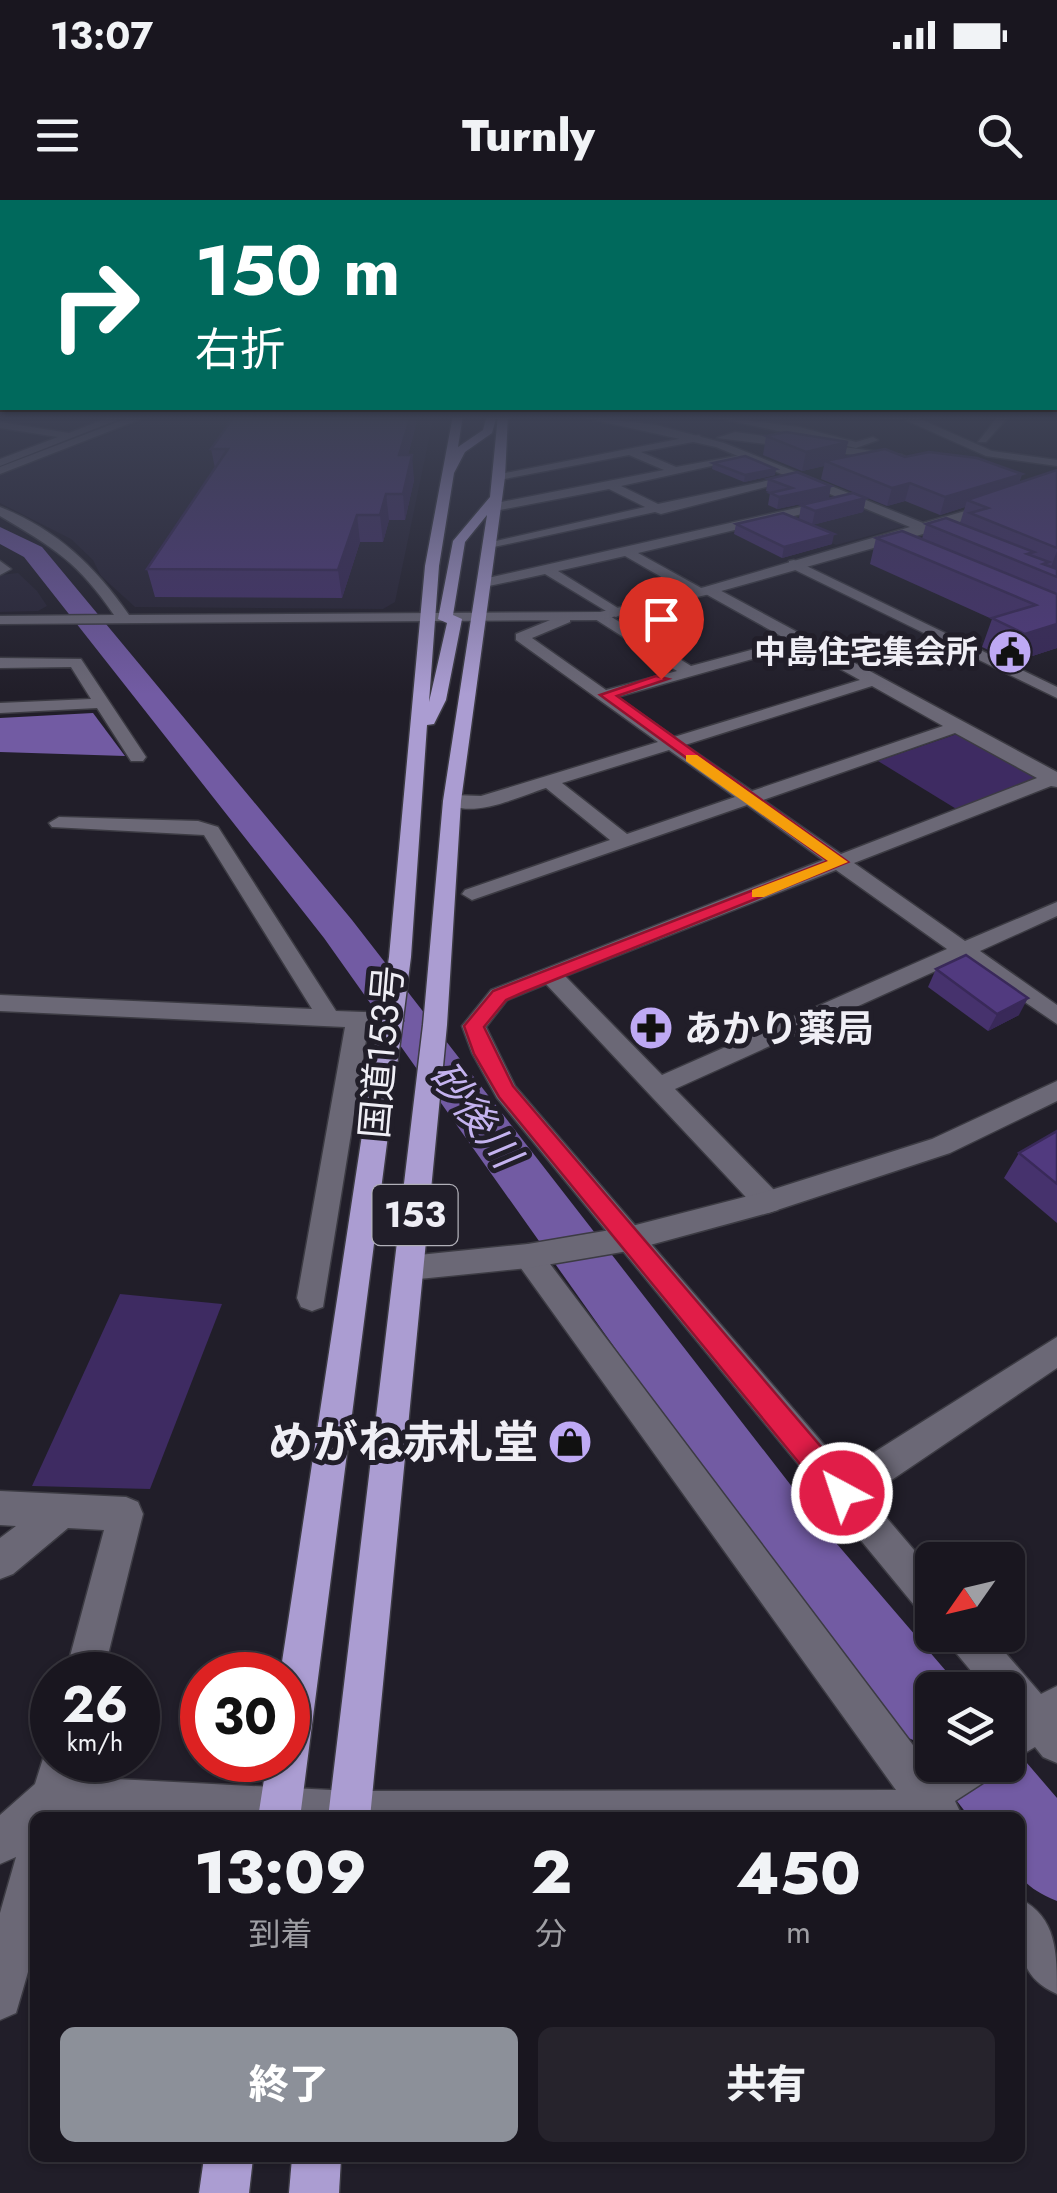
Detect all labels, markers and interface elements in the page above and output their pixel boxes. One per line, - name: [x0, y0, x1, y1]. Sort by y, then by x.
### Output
- text: 13:07: [50, 8, 153, 63]
- text: Turnly: [462, 103, 595, 168]
- icon: menu: [30, 108, 85, 163]
- icon: search: [972, 108, 1027, 163]
- text: 150 m: [195, 220, 401, 321]
- icon: right: [30, 240, 160, 370]
- text: 右折: [195, 317, 285, 382]
- pin: [619, 577, 704, 680]
- icon: arrive: [634, 592, 689, 647]
- place label: 中島住宅集会所: [754, 629, 978, 675]
- public building icon: 中島住宅集会所: [987, 629, 1033, 675]
- street label: 国道153号: [346, 963, 416, 1141]
- place label: あかり薬局: [684, 1001, 874, 1056]
- pharmacy icon: あかり薬局: [628, 1005, 674, 1051]
- water label: 砂後川: [416, 1049, 537, 1183]
- road number: 153: [372, 1185, 458, 1245]
- place label: めがね赤札堂: [268, 1410, 538, 1475]
- shop icon: めがね赤札堂: [547, 1419, 593, 1465]
- position arrow: [790, 1441, 894, 1545]
- north arrow: [915, 1542, 1025, 1652]
- map controls: [915, 1542, 1025, 1782]
- speed limit sign: 30: [180, 1652, 310, 1782]
- text: 26: [62, 1668, 128, 1741]
- button: layers: [915, 1672, 1025, 1782]
- text: km/h: [67, 1724, 123, 1760]
- text: 13:09: [194, 1829, 367, 1916]
- text: 2: [531, 1829, 572, 1916]
- text: 450: [736, 1830, 861, 1917]
- text: m: [786, 1909, 811, 1955]
- text: 到着: [248, 1911, 312, 1957]
- text: 分: [535, 1911, 567, 1957]
- button: 終了: [60, 2027, 518, 2142]
- button: 共有: [538, 2027, 995, 2142]

